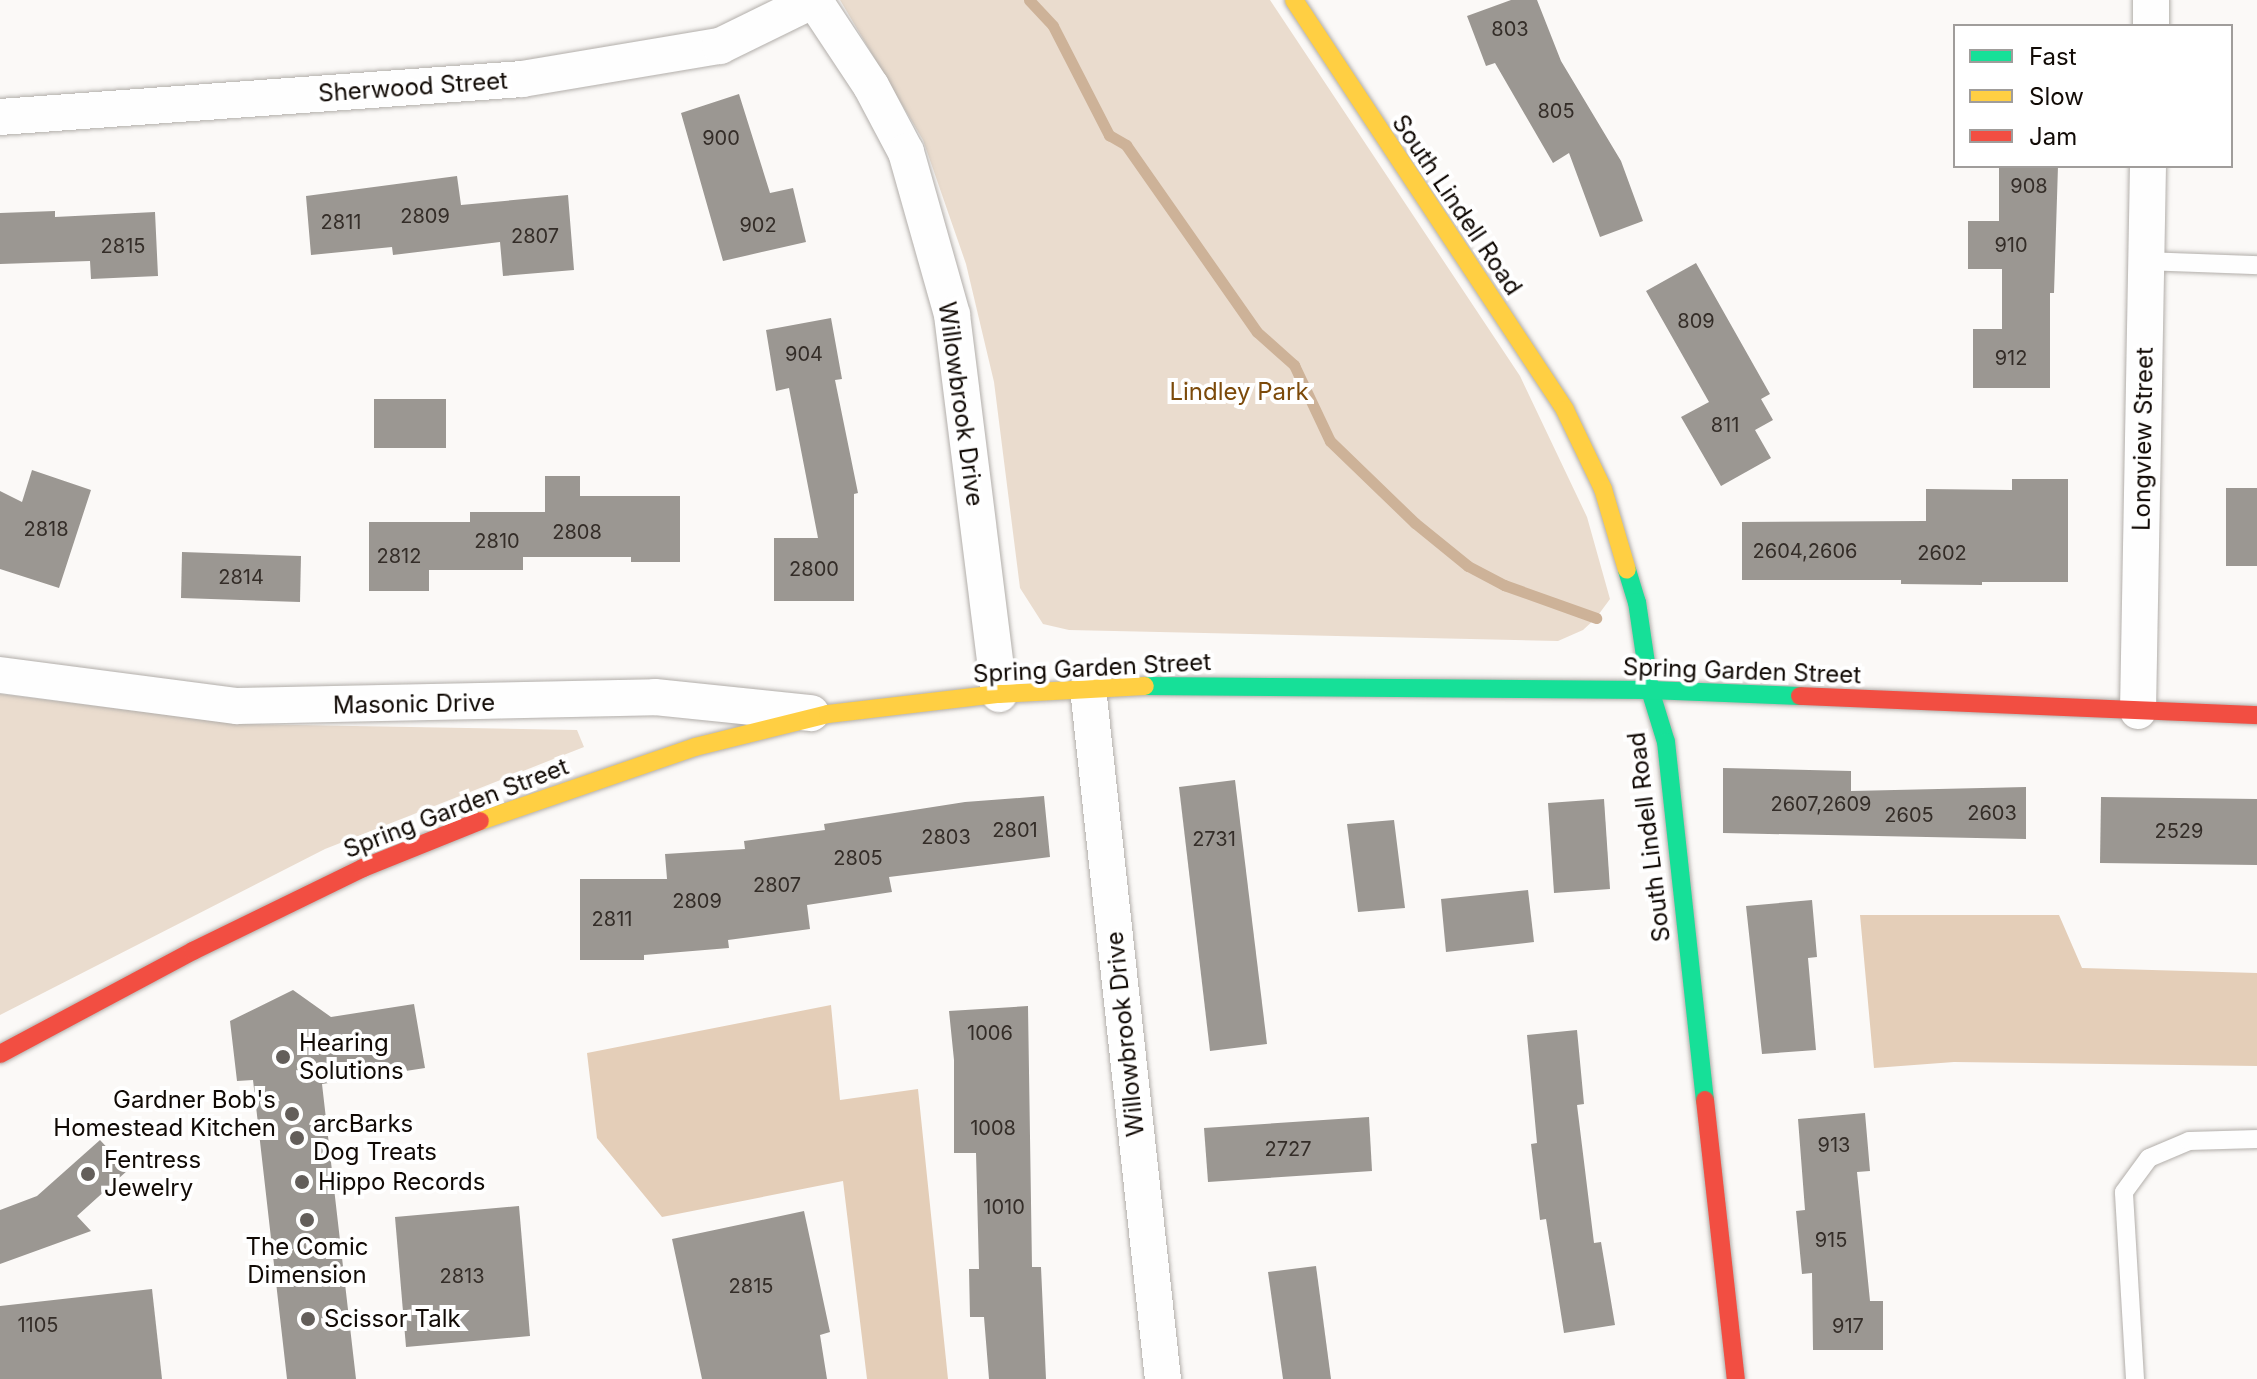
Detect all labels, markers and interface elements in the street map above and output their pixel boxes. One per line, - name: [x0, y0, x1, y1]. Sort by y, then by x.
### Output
- house number: 803: [1491, 17, 1529, 41]
- legend: [1953, 24, 2233, 168]
- text: Fast: [2029, 42, 2077, 71]
- street label: Sherwood Street: [317, 66, 509, 108]
- text: Slow: [2029, 82, 2084, 111]
- house number: 805: [1537, 99, 1575, 123]
- street label: South Lindell Road: [1386, 109, 1528, 301]
- text: Jam: [2029, 122, 2077, 151]
- house number: 900: [702, 126, 740, 150]
- house number: 908: [2010, 174, 2048, 198]
- house number: 2809: [400, 204, 450, 228]
- house number: 2811: [321, 210, 361, 234]
- house number: 902: [739, 213, 777, 237]
- house number: 2807: [511, 224, 559, 248]
- house number: 910: [1994, 233, 2028, 257]
- house number: 2815: [101, 234, 145, 258]
- street label: Willowbrook Drive: [932, 300, 990, 508]
- house number: 809: [1677, 309, 1715, 333]
- house number: 904: [785, 342, 823, 366]
- house number: 912: [1995, 346, 2027, 370]
- street label: Longview Street: [2127, 347, 2159, 531]
- park label: Lindley Park: [1169, 378, 1309, 406]
- house number: 811: [1711, 413, 1739, 437]
- house number: 2818: [23, 517, 69, 541]
- house number: 2808: [552, 520, 602, 544]
- house number: 2810: [474, 529, 520, 553]
- house number: 2604,2606: [1753, 539, 1857, 563]
- house number: 2602: [1917, 541, 1967, 565]
- house number: 2812: [377, 544, 421, 568]
- house number: 2800: [789, 557, 839, 581]
- house number: 2814: [218, 565, 264, 589]
- street label: Spring Garden Street: [972, 647, 1212, 689]
- street label: Spring Garden Street: [1622, 652, 1862, 690]
- street label: Masonic Drive: [333, 688, 495, 720]
- street label: South Lindell Road: [1622, 730, 1676, 944]
- street label: Spring Garden Street: [340, 752, 572, 864]
- house number: 2607,2609: [1770, 792, 1872, 816]
- house number: 2603: [1967, 801, 2017, 825]
- house number: 2605: [1884, 803, 1934, 827]
- house number: 2801: [992, 818, 1038, 842]
- house number: 2529: [2155, 819, 2203, 843]
- house number: 2803: [921, 825, 971, 849]
- house number: 2731: [1192, 827, 1236, 851]
- house number: 2805: [833, 846, 883, 870]
- house number: 2807: [753, 873, 801, 897]
- house number: 2809: [672, 889, 722, 913]
- house number: 2811: [592, 907, 632, 931]
- street label: Willowbrook Drive: [1100, 930, 1150, 1138]
- house number: 1006: [967, 1021, 1013, 1045]
- place label: Hearing Solutions: [299, 1029, 404, 1085]
- marker: Hearing Solutions: [274, 1048, 292, 1066]
- place label: Gardner Bob's Homestead Kitchen: [53, 1086, 276, 1142]
- marker: Gardner Bob's Homestead Kitchen: [283, 1105, 301, 1123]
- place label: arcBarks Dog Treats: [313, 1110, 437, 1166]
- house number: 1008: [970, 1116, 1016, 1140]
- marker: arcBarks Dog Treats: [288, 1129, 306, 1147]
- house number: 913: [1818, 1133, 1850, 1157]
- house number: 2727: [1264, 1137, 1312, 1161]
- place label: Fentress Jewelry: [104, 1146, 201, 1202]
- marker: Fentress Jewelry: [79, 1165, 97, 1183]
- place label: Hippo Records: [318, 1168, 485, 1196]
- marker: Hippo Records: [293, 1173, 311, 1191]
- house number: 1010: [983, 1195, 1025, 1219]
- marker: The Comic Dimension: [298, 1211, 316, 1229]
- house number: 915: [1815, 1228, 1847, 1252]
- place label: The Comic Dimension: [246, 1233, 368, 1289]
- house number: 2813: [439, 1264, 485, 1288]
- house number: 2815: [729, 1274, 773, 1298]
- place label: Scissor Talk: [324, 1305, 461, 1333]
- marker: Scissor Talk: [299, 1310, 317, 1328]
- house number: 1105: [17, 1313, 59, 1337]
- house number: 917: [1832, 1314, 1864, 1338]

